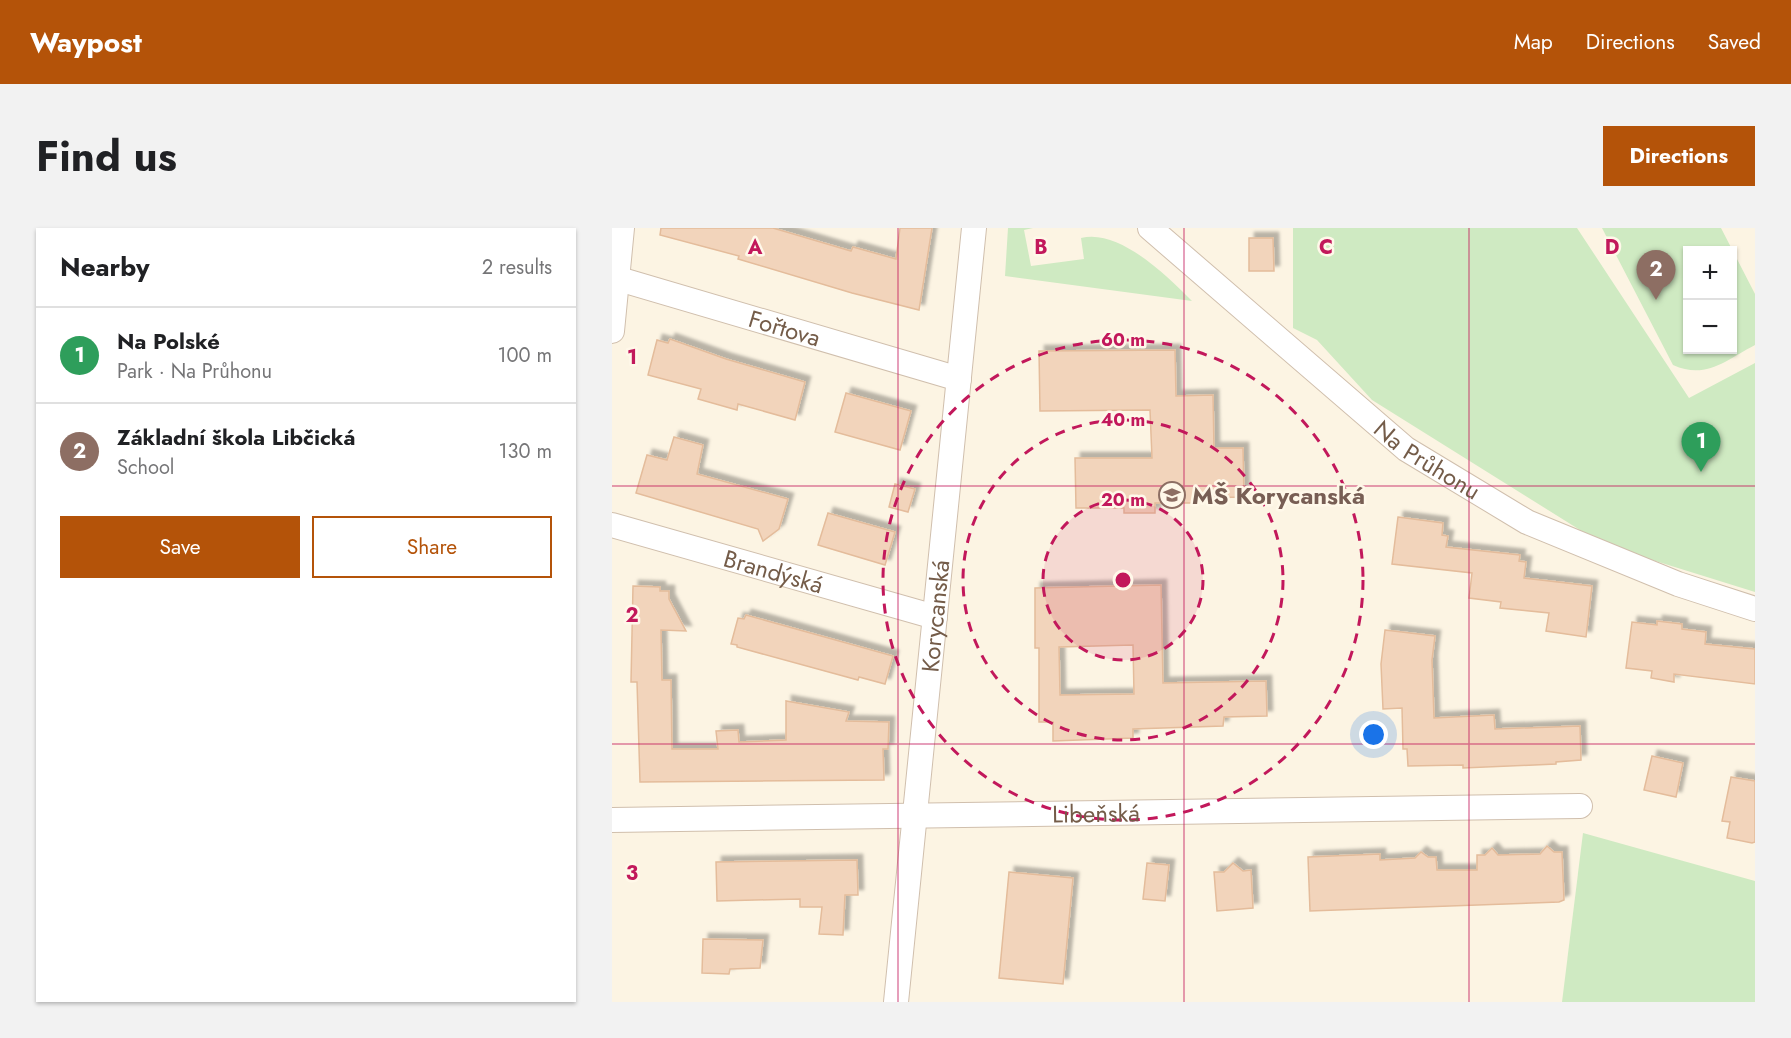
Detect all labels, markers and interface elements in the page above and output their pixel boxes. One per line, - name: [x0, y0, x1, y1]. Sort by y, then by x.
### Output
- text: Waypost: [30, 22, 142, 63]
- text: Map: [1514, 27, 1553, 57]
- text: Directions: [1586, 27, 1675, 57]
- text: Saved: [1708, 27, 1761, 57]
- text: Find us: [36, 126, 177, 187]
- button: Directions: [1603, 126, 1755, 186]
- text: A: [747, 233, 763, 262]
- text: B: [1034, 233, 1048, 262]
- text: C: [1319, 233, 1333, 262]
- text: D: [1605, 233, 1619, 262]
- map controls: [1683, 246, 1737, 354]
- button: +: [1683, 246, 1737, 300]
- text: Nearby: [60, 248, 149, 286]
- pin: 2: [1636, 250, 1676, 300]
- text: 2 results: [482, 253, 552, 282]
- button: −: [1683, 300, 1737, 354]
- street label: Fořtova: [745, 301, 825, 355]
- text: Na Polské: [117, 325, 220, 357]
- text: 60 m: [1101, 327, 1145, 353]
- text: 1: [74, 341, 85, 370]
- text: 100 m: [497, 341, 552, 370]
- text: 1: [627, 343, 637, 372]
- text: Park · Na Průhonu: [117, 357, 272, 386]
- text: 40 m: [1101, 407, 1145, 433]
- street label: Na Průhonu: [1366, 412, 1488, 508]
- text: Základní škola Libčická: [117, 421, 356, 453]
- pin: 1: [1682, 422, 1720, 472]
- text: 2: [73, 437, 86, 466]
- text: 130 m: [498, 437, 552, 466]
- text: School: [117, 453, 174, 482]
- place label: MŠ Korycanská: [1192, 478, 1365, 513]
- school or university icon: MŠ Korycanská: [1157, 480, 1187, 510]
- text: 20 m: [1101, 487, 1145, 513]
- button: Save: [60, 516, 300, 578]
- button: Share: [312, 516, 552, 578]
- street label: Brandýská: [720, 540, 827, 602]
- street label: Korycanská: [912, 558, 958, 674]
- centre of rings: [1113, 570, 1133, 590]
- text: 2: [625, 601, 639, 630]
- your location: [1359, 720, 1388, 749]
- street label: Libeňská: [1052, 795, 1140, 831]
- text: 3: [626, 859, 638, 888]

